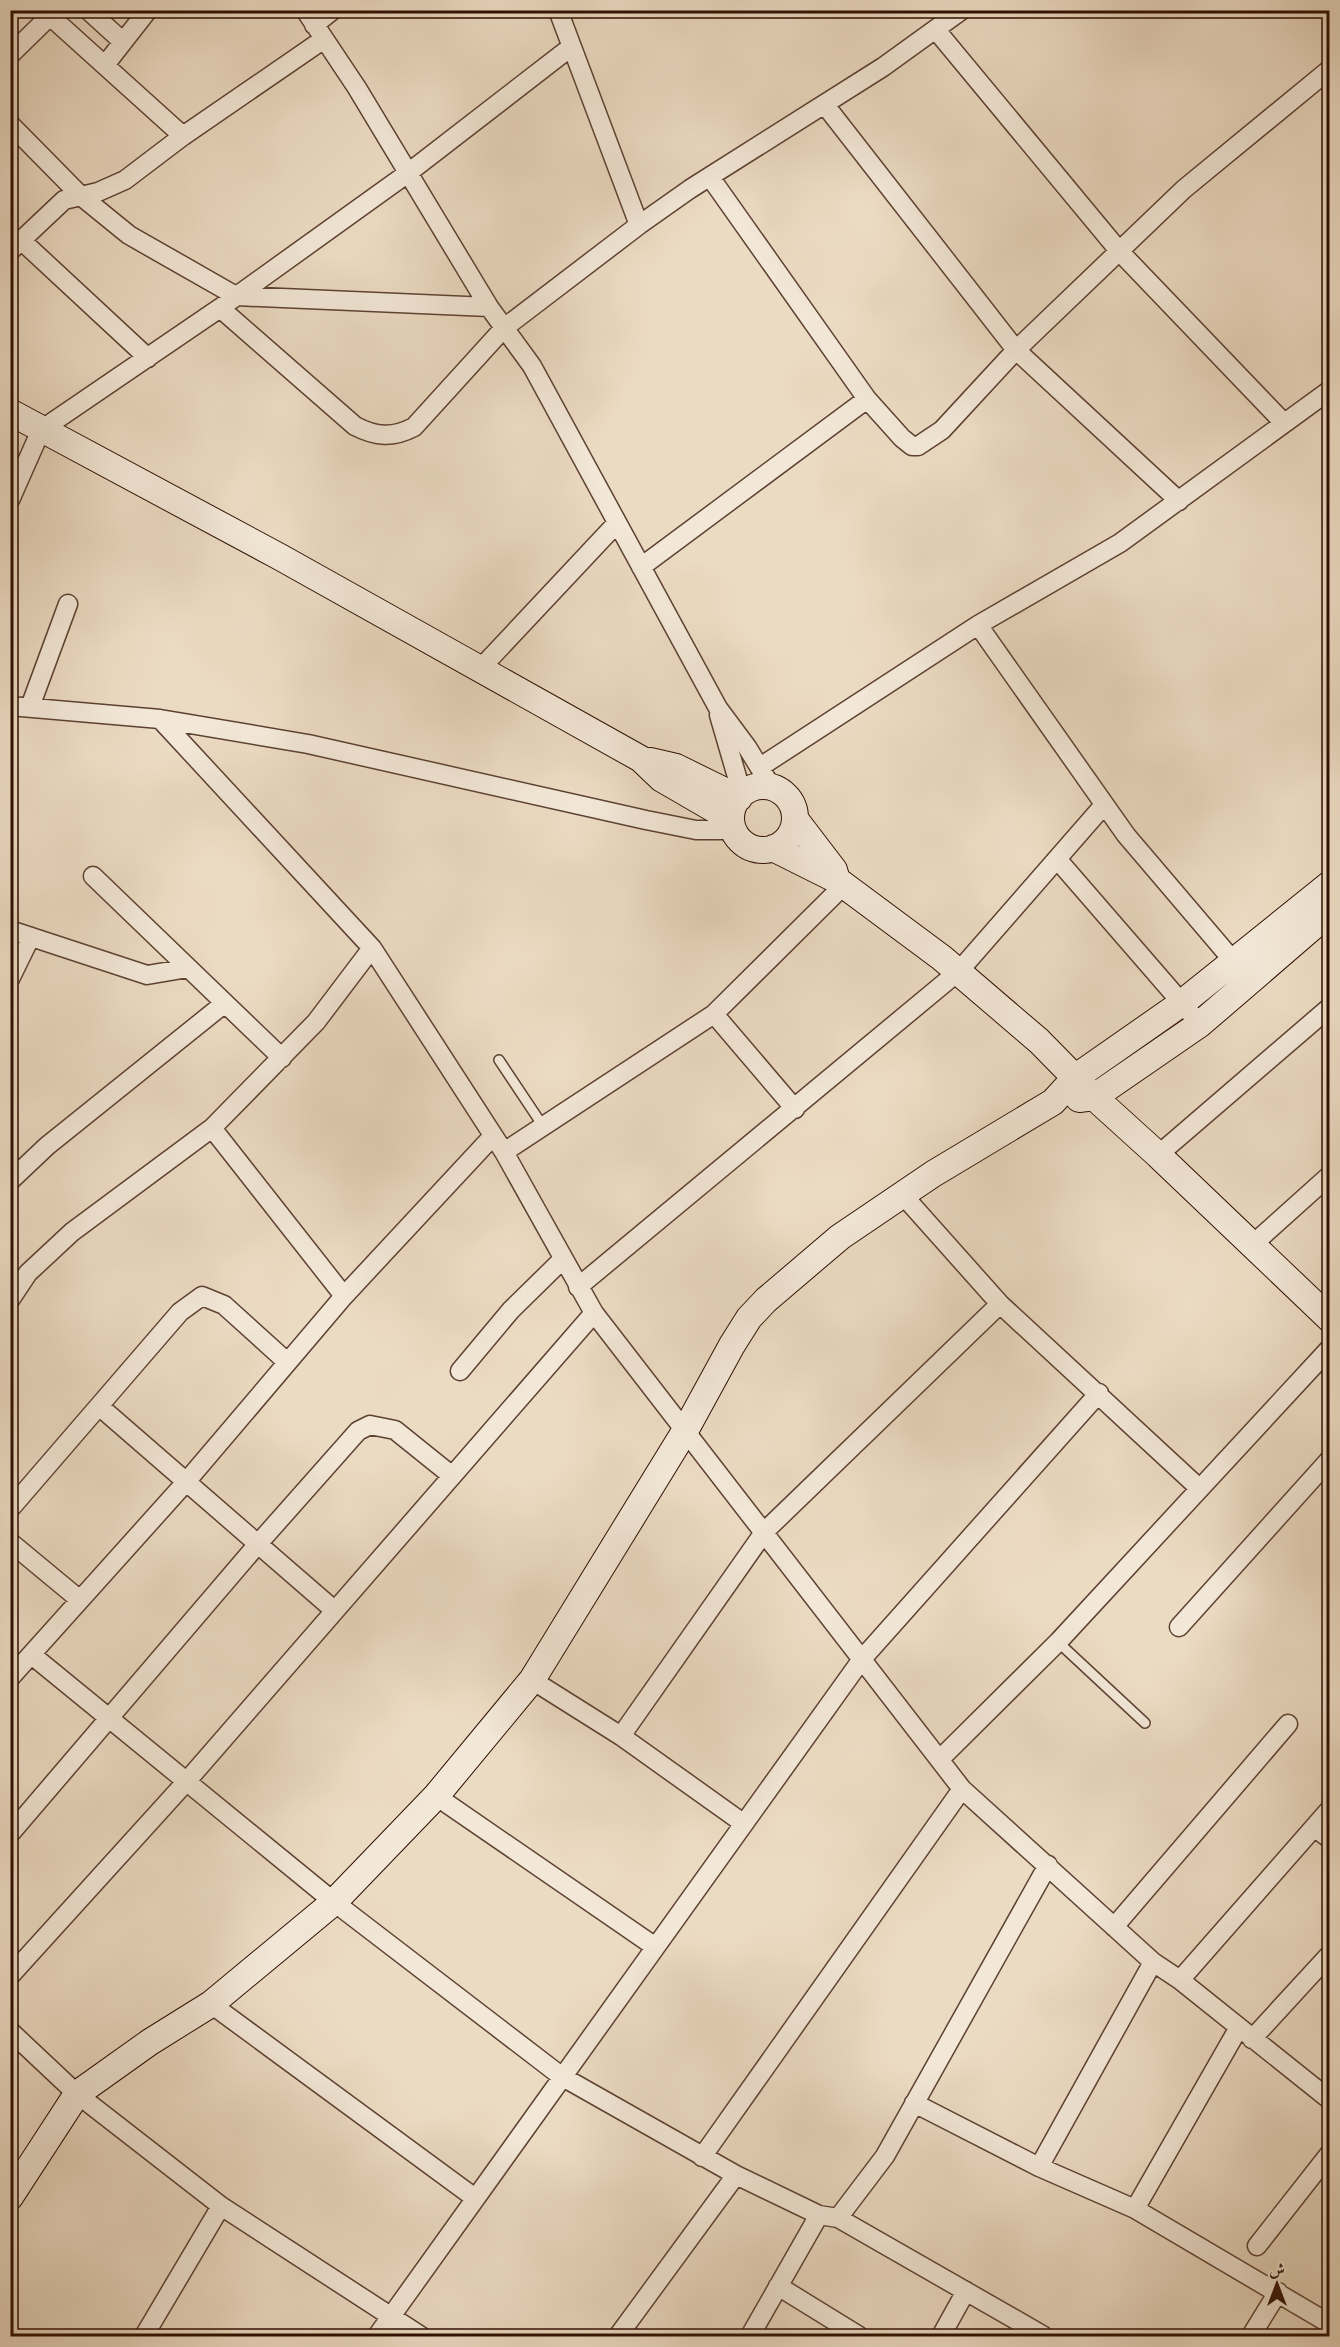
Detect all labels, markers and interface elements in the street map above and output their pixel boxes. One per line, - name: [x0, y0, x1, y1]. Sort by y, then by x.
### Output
- north arrow: [1247, 2254, 1307, 2314]
- text: ش: [1269, 2260, 1285, 2280]

